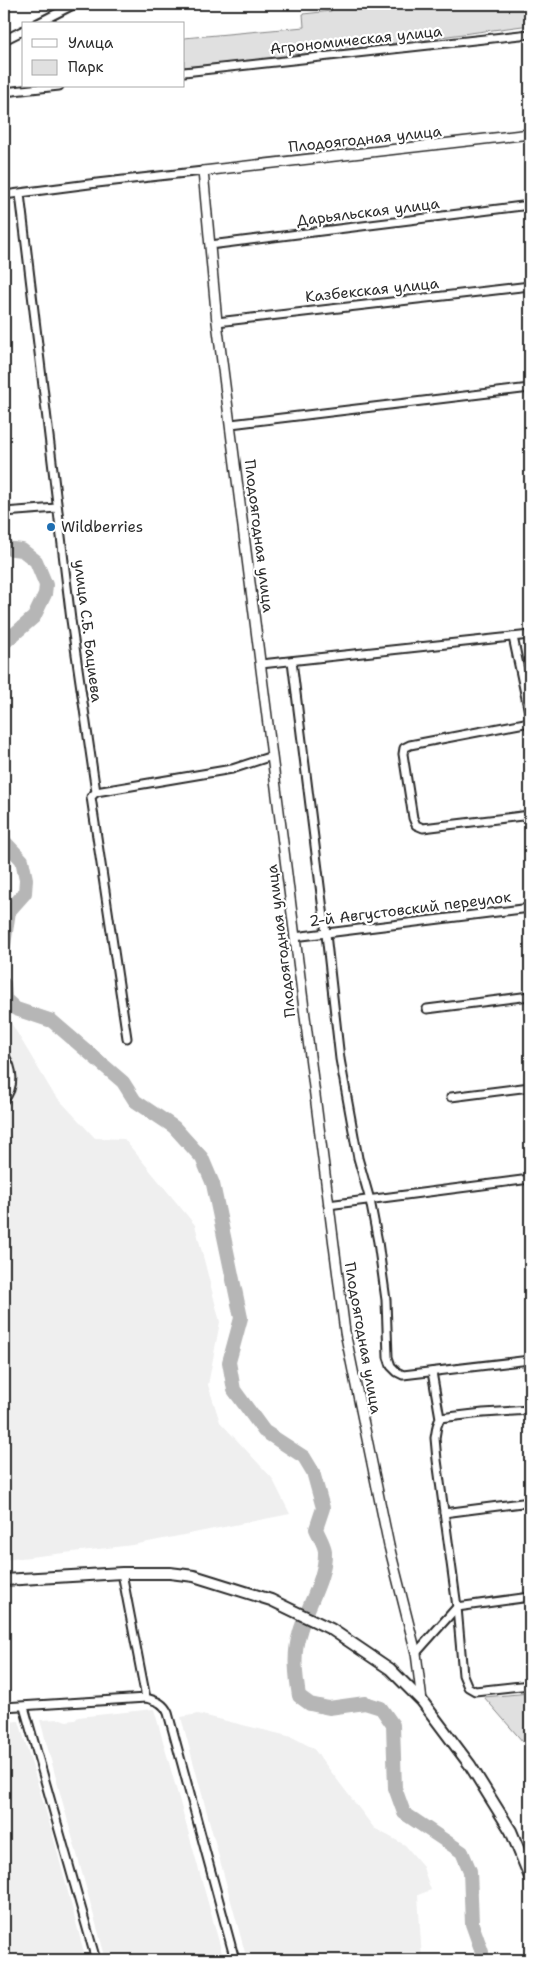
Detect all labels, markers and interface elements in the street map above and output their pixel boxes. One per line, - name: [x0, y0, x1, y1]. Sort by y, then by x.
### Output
- street label: Агрономическая улица: [269, 21, 444, 59]
- legend: [22, 22, 185, 88]
- text: Улица: [68, 33, 114, 53]
- text: Парк: [68, 57, 104, 77]
- street label: Плодоягодная улица: [288, 121, 443, 157]
- street label: Дарьяльская улица: [295, 193, 441, 231]
- street label: Казбекская улица: [304, 273, 441, 307]
- street label: Плодоягодная улица: [240, 458, 278, 614]
- place label: Wildberries: [61, 517, 143, 537]
- marker: Wildberries: [45, 521, 57, 533]
- street label: улица С.Б. Бациева: [69, 559, 107, 704]
- street label: Плодоягодная улица: [262, 863, 300, 1019]
- street label: 2-й Августовский переулок: [308, 887, 512, 931]
- street label: Плодоягодная улица: [340, 1261, 386, 1416]

